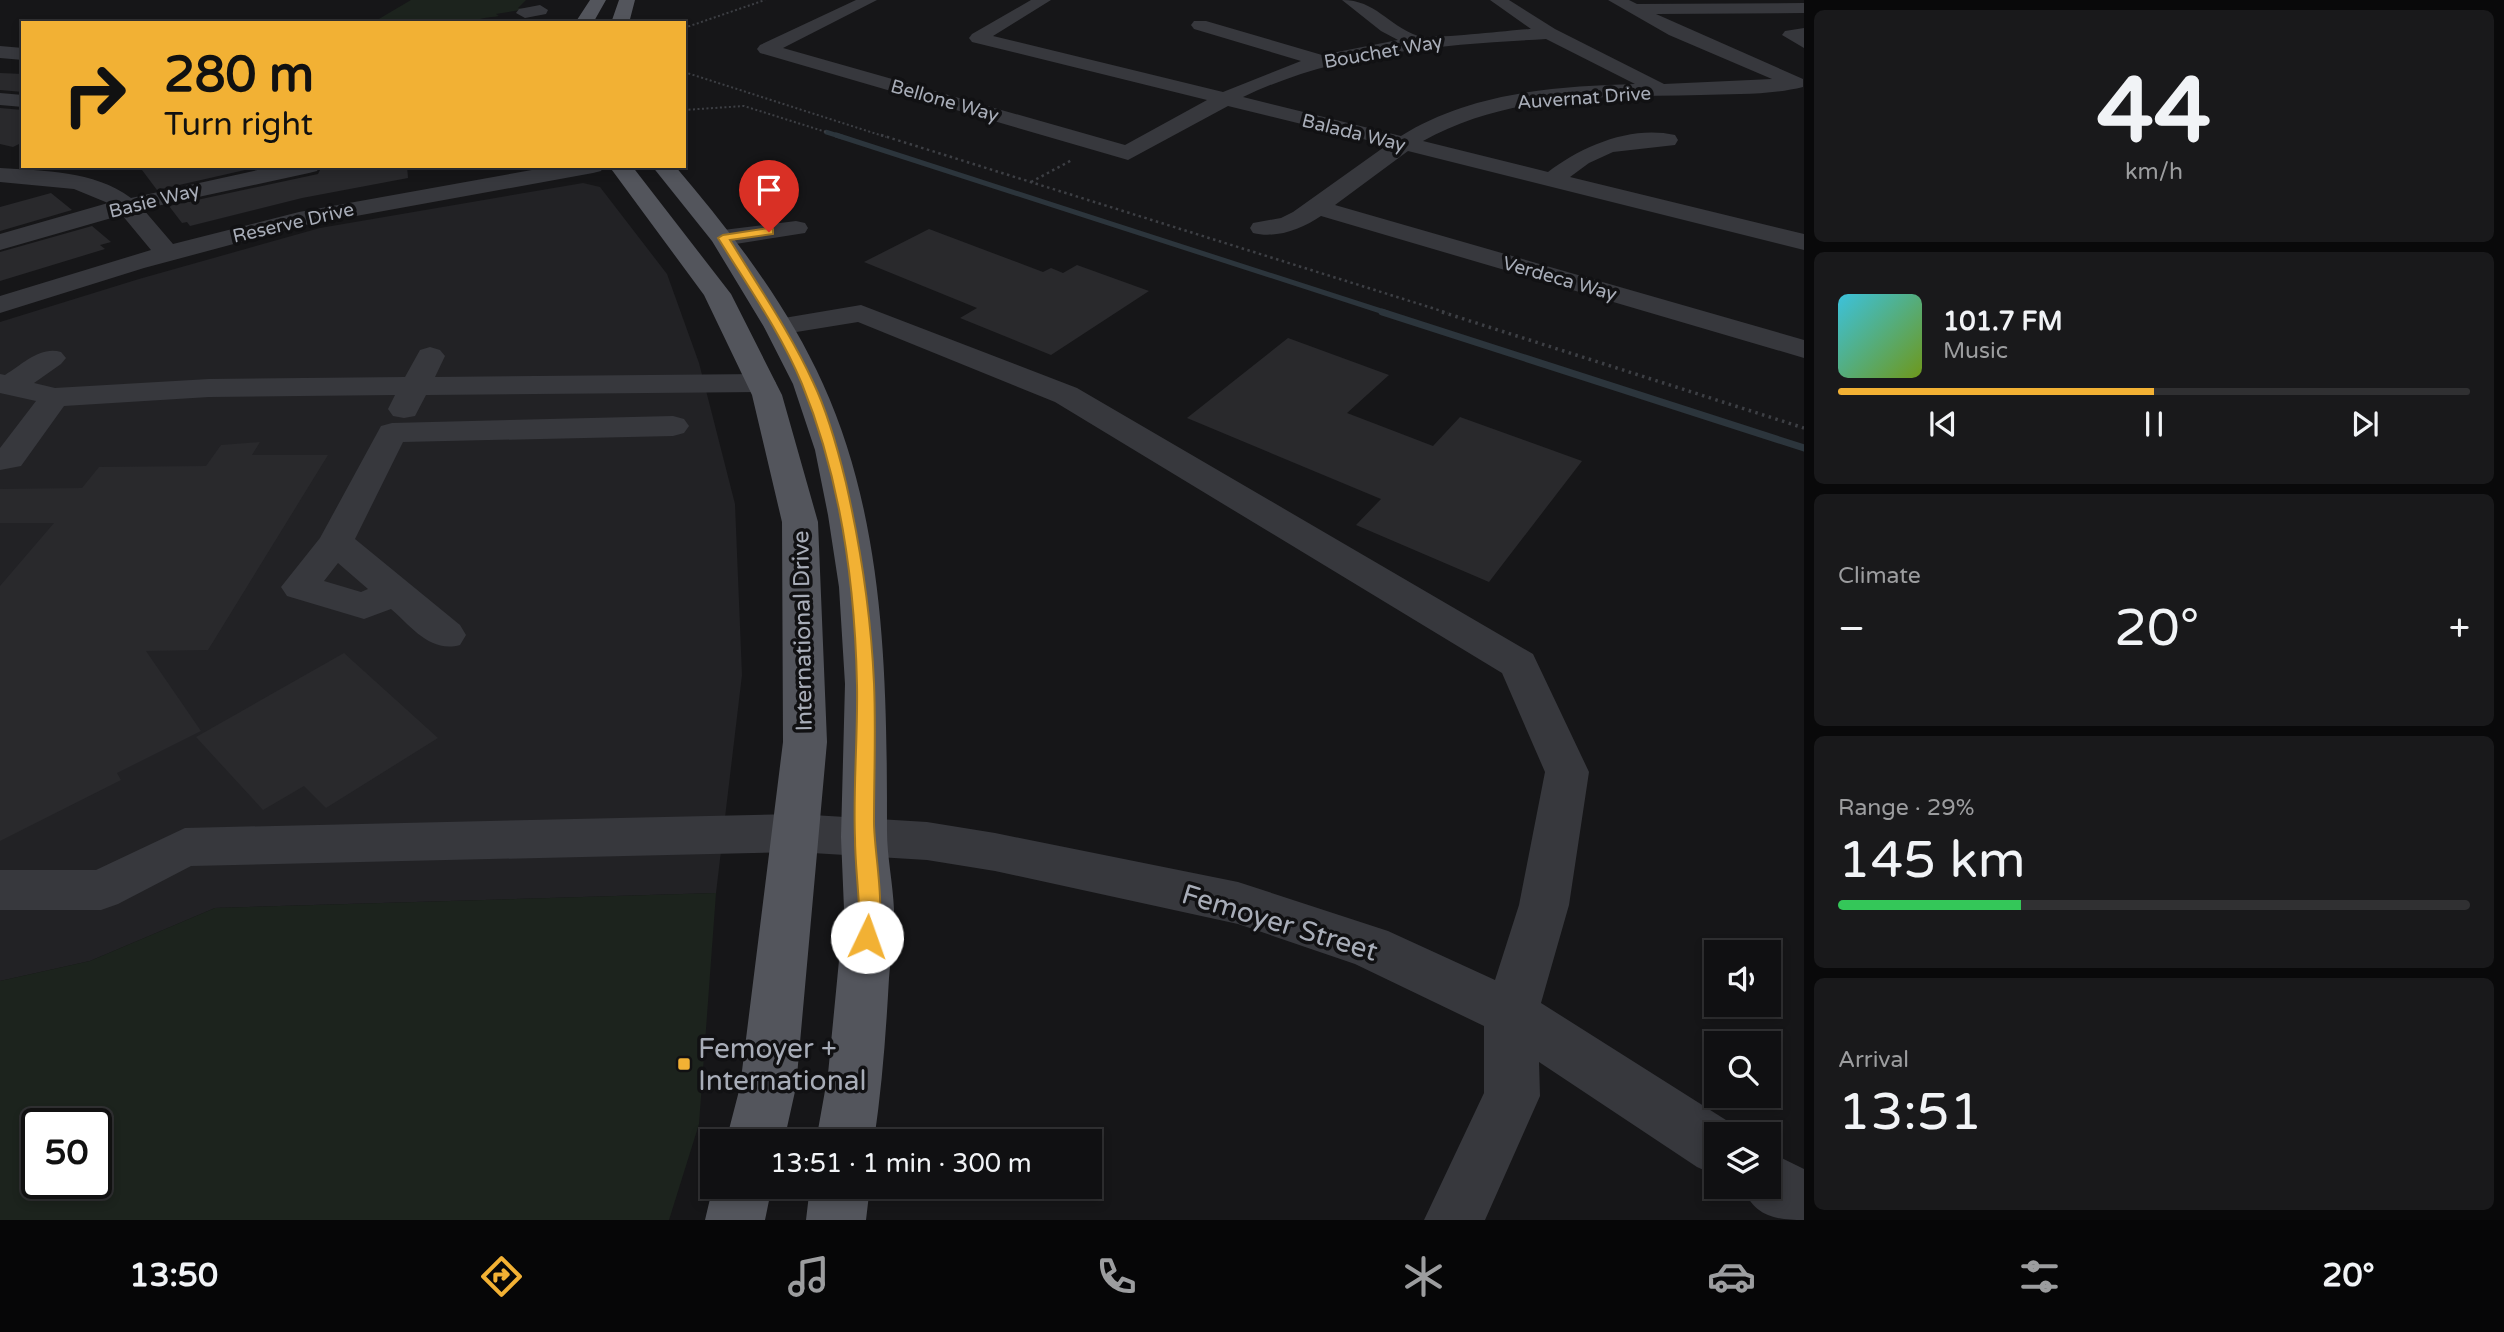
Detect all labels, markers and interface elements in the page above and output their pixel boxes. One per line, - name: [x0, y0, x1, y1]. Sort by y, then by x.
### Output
- street label: Bouchet Way: [1322, 31, 1444, 73]
- text: 280 m: [164, 46, 314, 105]
- icon: right: [49, 49, 140, 140]
- text: 44: [2097, 57, 2211, 167]
- street label: Bellone Way: [888, 75, 1001, 127]
- street label: Auvernat Drive: [1516, 82, 1652, 114]
- text: Turn right: [164, 106, 313, 144]
- street label: Balada Way: [1300, 109, 1408, 156]
- text: km/h: [2125, 158, 2183, 186]
- pin: [739, 160, 799, 232]
- icon: arrive: [750, 171, 788, 209]
- street label: Basie Way: [107, 179, 202, 223]
- street label: Reserve Drive: [230, 198, 356, 248]
- street label: Verdeca Way: [1500, 252, 1619, 306]
- text: 101.7 FM: [1943, 306, 2063, 337]
- text: Music: [1943, 337, 2008, 365]
- icon: previous: [1924, 405, 1962, 443]
- icon: pause: [2135, 405, 2173, 443]
- icon: next: [2346, 405, 2384, 443]
- street label: International Drive: [787, 530, 819, 732]
- text: Climate: [1838, 562, 1921, 590]
- text: 20°: [2114, 597, 2199, 660]
- text: −: [1838, 606, 1865, 652]
- text: +: [2449, 606, 2470, 652]
- text: Range · 29%: [1838, 794, 1974, 822]
- text: 145 km: [1838, 829, 2026, 892]
- street label: Femoyer Street: [1178, 877, 1382, 969]
- position arrow: [830, 900, 904, 974]
- map controls: [1704, 940, 1781, 1199]
- button: sound: [1704, 940, 1781, 1017]
- button: search: [1704, 1031, 1781, 1108]
- place label: Femoyer + International: [698, 1032, 866, 1098]
- text: Arrival: [1838, 1046, 1909, 1074]
- marker: Femoyer + International: [676, 1056, 692, 1072]
- text: 13:51: [1838, 1081, 1982, 1144]
- speed limit sign: 50: [21, 1108, 112, 1199]
- button: layers: [1704, 1122, 1781, 1199]
- text: 13:51 · 1 min · 300 m: [770, 1148, 1032, 1179]
- icon: directions: [477, 1252, 526, 1301]
- icon: music: [784, 1252, 833, 1301]
- icon: phone: [1092, 1252, 1141, 1301]
- icon: climate: [1399, 1252, 1448, 1301]
- icon: car: [1707, 1252, 1756, 1301]
- icon: filters: [2015, 1252, 2064, 1301]
- text: 13:50: [129, 1257, 218, 1295]
- text: 20°: [2322, 1257, 2375, 1295]

